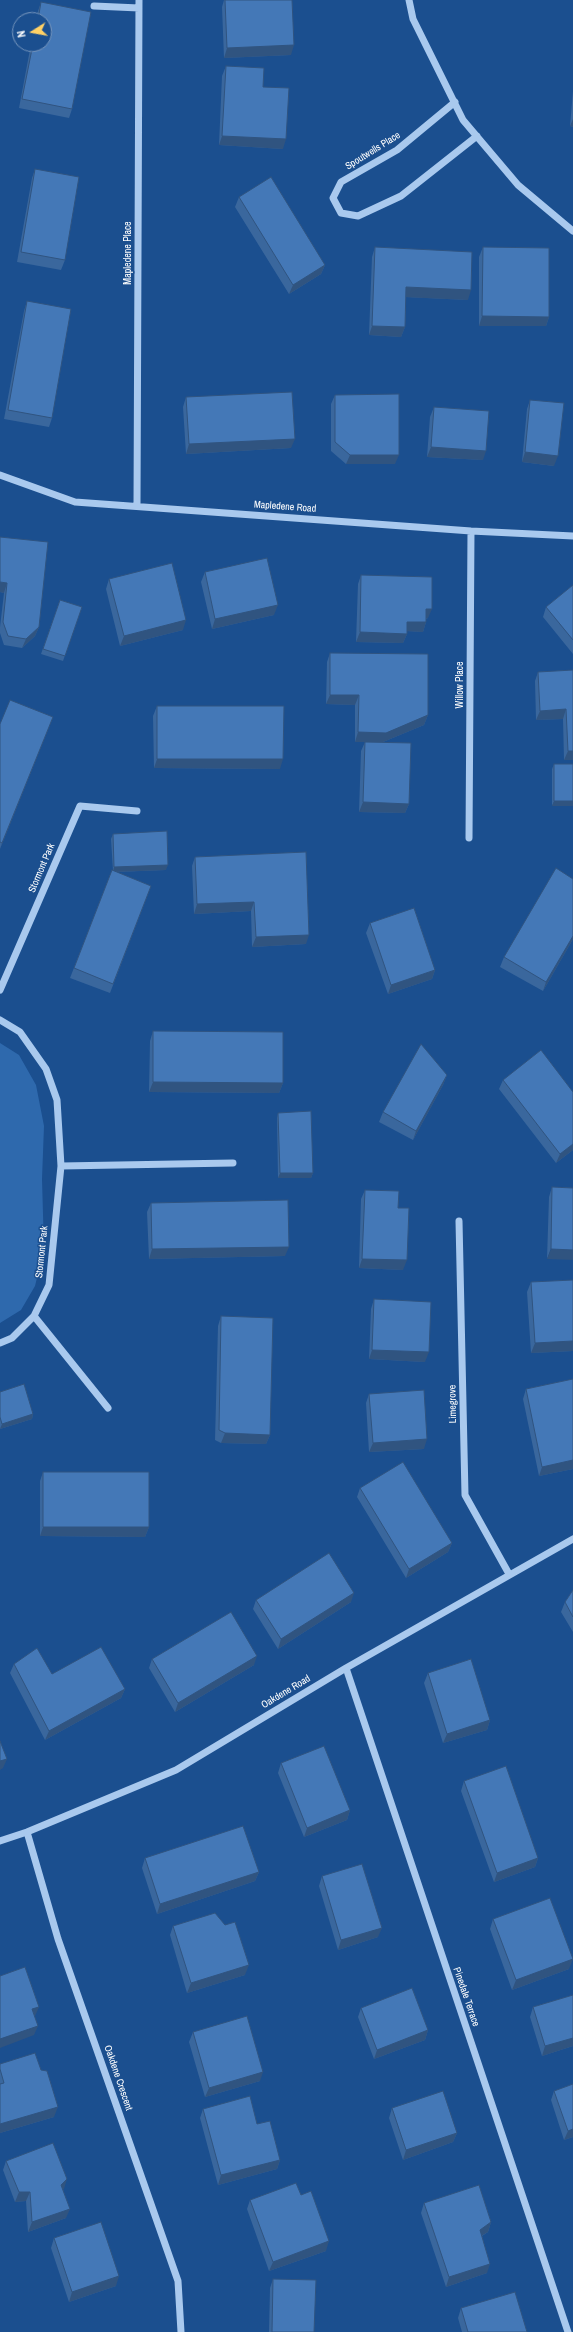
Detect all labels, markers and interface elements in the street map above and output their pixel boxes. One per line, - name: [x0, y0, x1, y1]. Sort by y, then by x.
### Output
- north arrow: [12, 12, 52, 52]
- text: N: [14, 30, 29, 39]
- street label: Spoutwells Place: [343, 129, 403, 173]
- street label: Mapledene Place: [122, 221, 134, 285]
- street label: Mapledene Road: [253, 499, 317, 515]
- street label: Willow Place: [454, 662, 466, 708]
- street label: Stormont Park: [26, 842, 58, 894]
- street label: Stormont Park: [33, 1225, 51, 1279]
- street label: Limegrove: [447, 1385, 459, 1423]
- street label: Oakdene Road: [259, 1673, 313, 1711]
- street label: Pinedale Terrace: [450, 1966, 482, 2028]
- street label: Oakdene Crescent: [101, 2044, 135, 2112]

